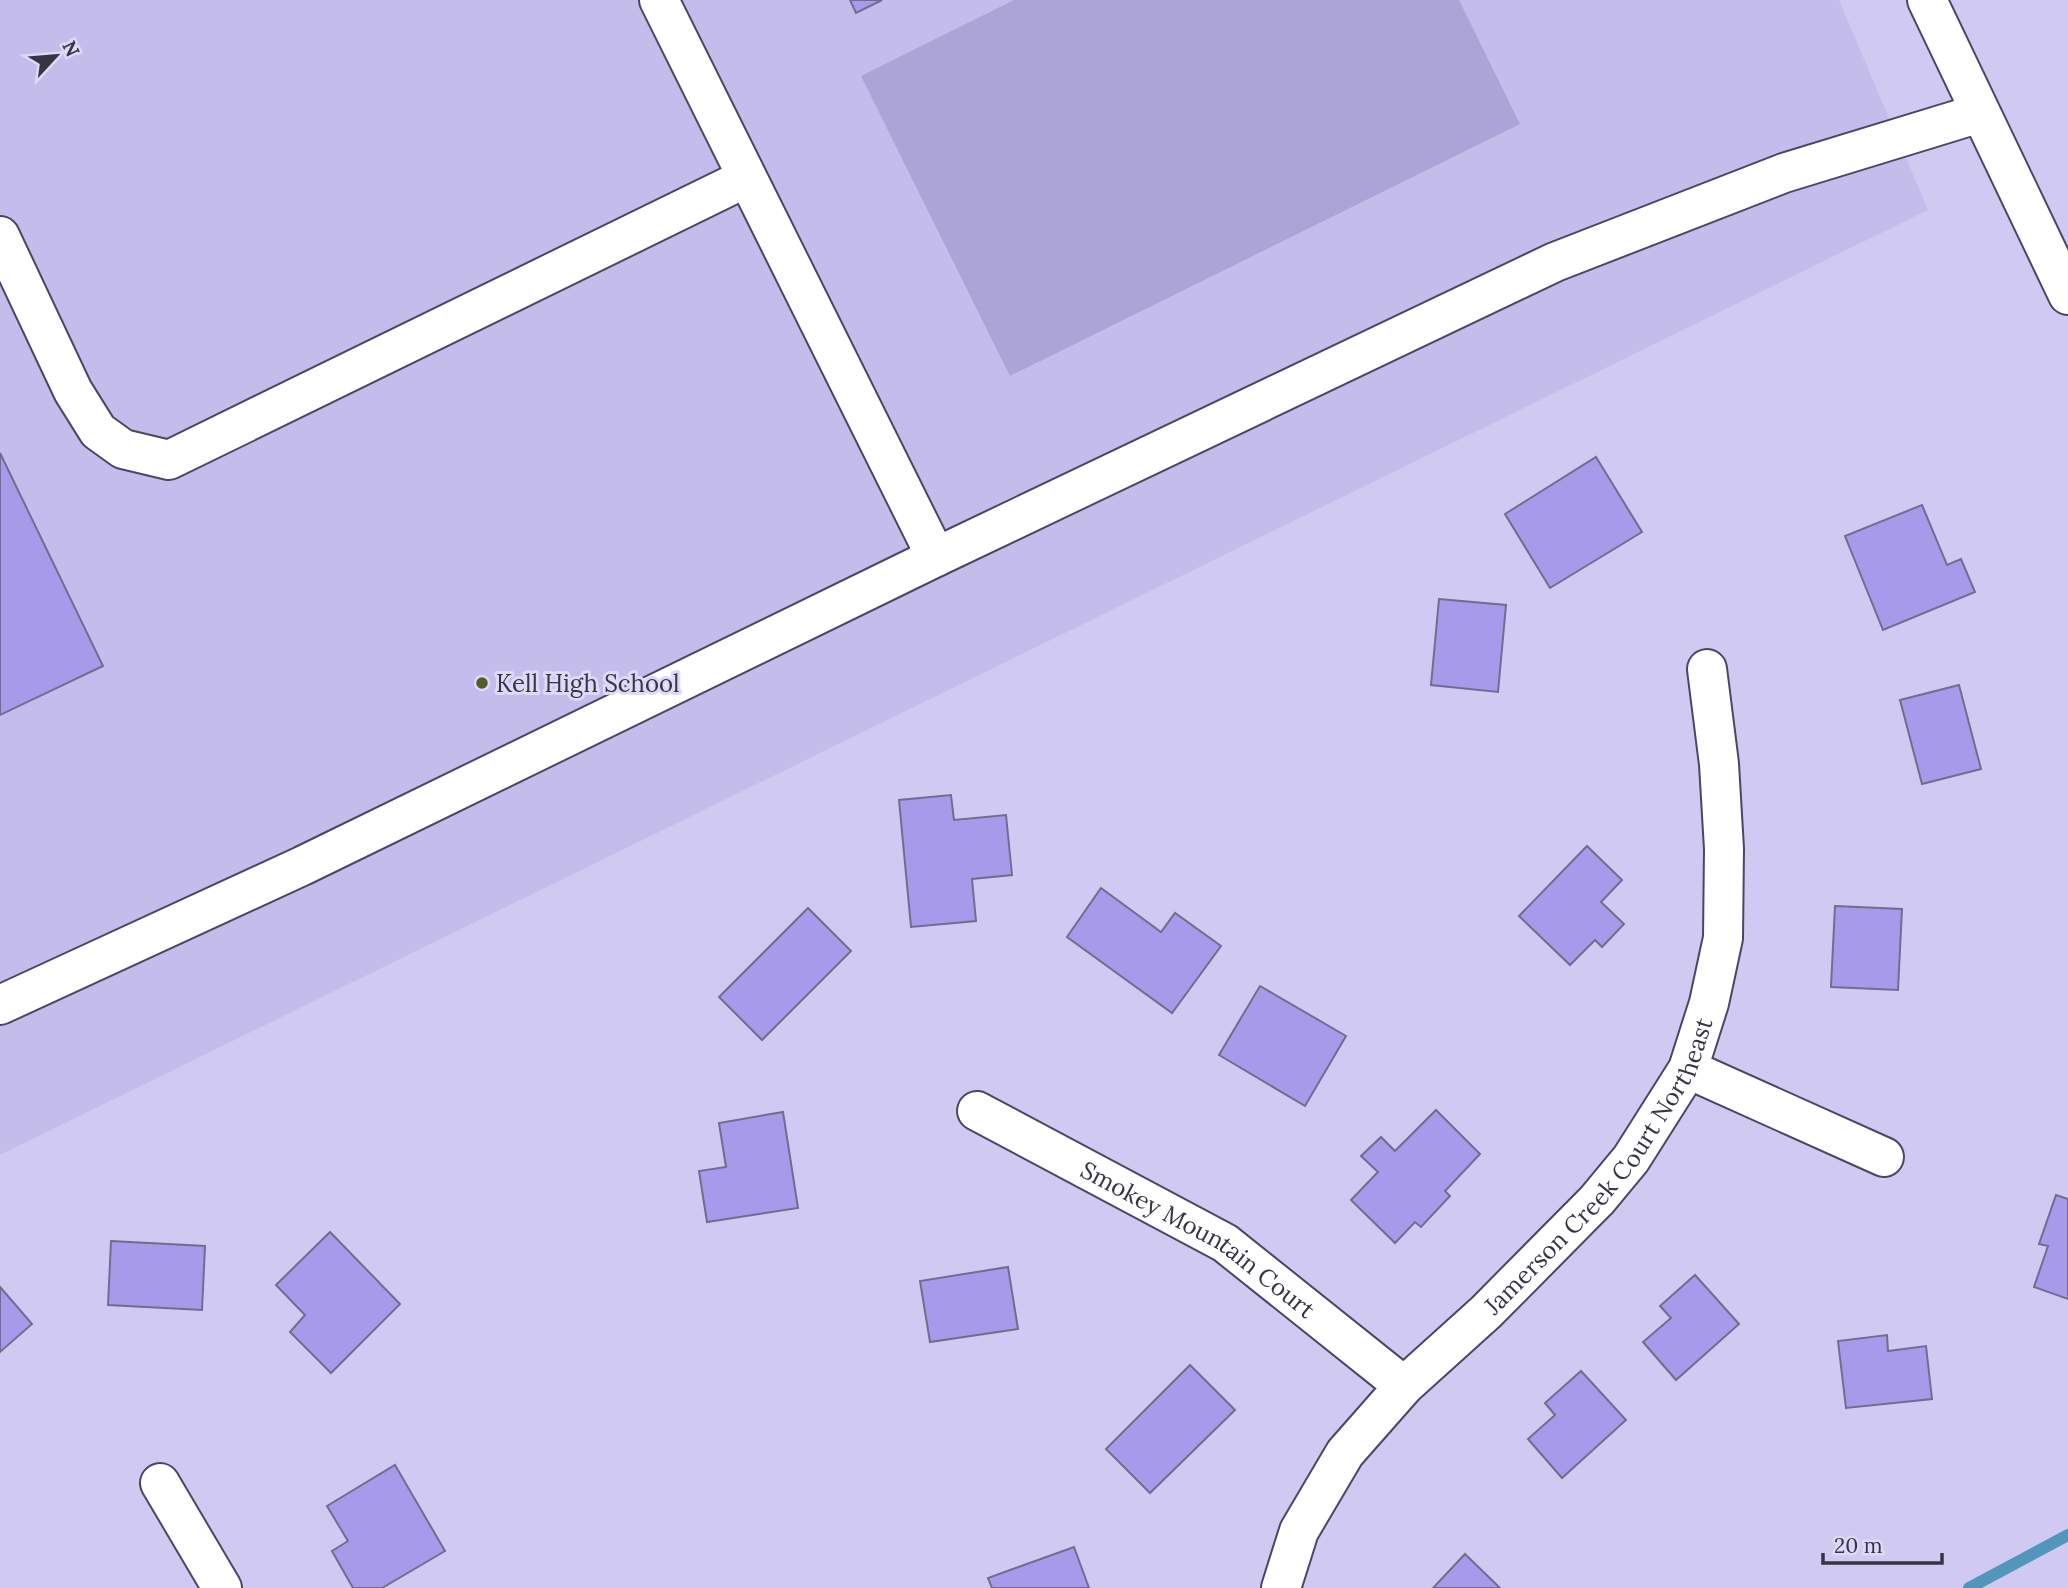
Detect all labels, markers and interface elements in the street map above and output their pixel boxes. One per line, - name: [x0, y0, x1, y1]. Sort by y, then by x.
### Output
- north arrow: [21, 21, 91, 91]
- text: N: [57, 37, 85, 61]
- place label: Kell High School: [496, 668, 680, 699]
- marker: Kell High School: [474, 675, 490, 691]
- street label: Jamerson Creek Court Northeast: [1477, 1013, 1719, 1321]
- street label: Smokey Mountain Court: [1075, 1154, 1322, 1325]
- scale bar: [1823, 1522, 1942, 1566]
- text: 20 m: [1834, 1532, 1883, 1559]

